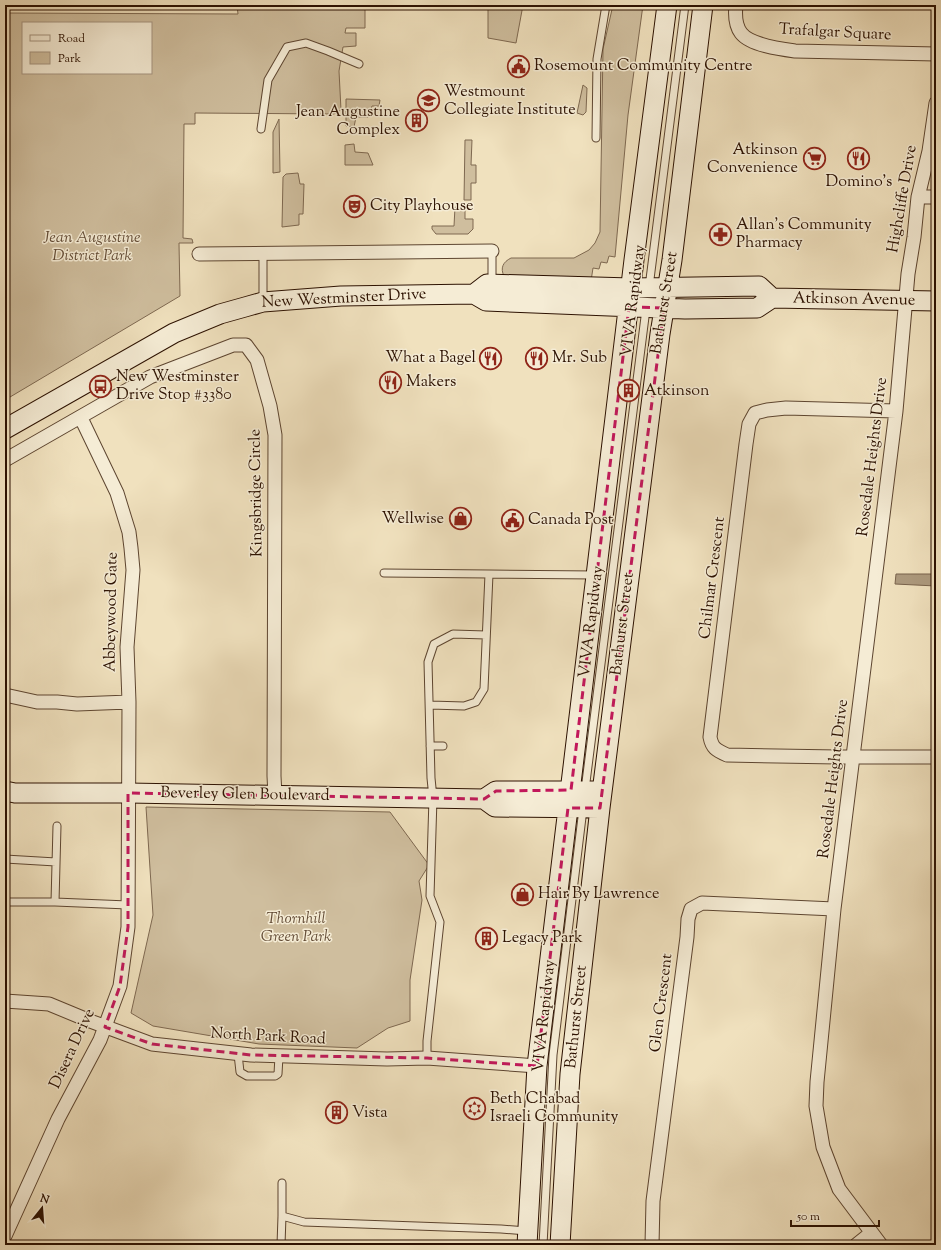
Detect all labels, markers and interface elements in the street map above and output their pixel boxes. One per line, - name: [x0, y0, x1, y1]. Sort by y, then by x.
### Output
- street label: Trafalgar Square: [778, 19, 892, 47]
- legend: [22, 22, 152, 74]
- text: Road: [58, 30, 85, 48]
- text: Park: [58, 50, 81, 68]
- public building icon: Rosemount Community Centre: [506, 53, 532, 79]
- place label: Rosemount Community Centre: [534, 55, 752, 78]
- place label: Westmount Collegiate Institute: [444, 81, 576, 122]
- school or university icon: Westmount Collegiate Institute: [416, 88, 442, 114]
- place label: Jean Augustine Complex: [295, 101, 400, 142]
- building icon: Jean Augustine Complex: [403, 108, 429, 134]
- place label: Atkinson Convenience: [707, 139, 799, 180]
- street label: Highcliffe Drive: [882, 143, 924, 255]
- restaurant icon: Domino's: [846, 145, 872, 171]
- supermarket icon: Atkinson Convenience: [801, 146, 827, 172]
- place label: Domino's: [826, 171, 892, 194]
- theatre icon: City Playhouse: [341, 193, 367, 219]
- place label: City Playhouse: [370, 195, 473, 218]
- place label: Allan's Community Pharmacy: [736, 214, 872, 255]
- pharmacy icon: Allan's Community Pharmacy: [707, 221, 733, 247]
- park label: Jean Augustine District Park: [42, 227, 141, 268]
- street label: VIVA Rapidway: [616, 243, 652, 359]
- street label: Bathurst Street: [646, 249, 685, 356]
- street label: New Westminster Drive: [261, 283, 427, 315]
- street label: Atkinson Avenue: [793, 287, 915, 313]
- restaurant icon: What a Bagel: [478, 345, 504, 371]
- restaurant icon: Mr. Sub: [524, 345, 550, 371]
- place label: What a Bagel: [385, 347, 477, 370]
- place label: Mr. Sub: [552, 347, 607, 370]
- place label: New Westminster Drive Stop #3380: [116, 366, 239, 407]
- restaurant icon: Makers: [377, 369, 403, 395]
- place label: Makers: [406, 371, 456, 394]
- bus stop icon: New Westminster Drive Stop #3380: [87, 373, 113, 399]
- street label: Rosedale Heights Drive: [852, 376, 894, 538]
- building icon: Atkinson: [615, 378, 641, 404]
- place label: Atkinson: [644, 380, 710, 403]
- street label: Kingsbridge Circle: [244, 429, 270, 557]
- shop icon: Wellwise: [447, 506, 473, 532]
- public building icon: Canada Post: [499, 507, 525, 533]
- place label: Wellwise: [381, 508, 444, 531]
- place label: Canada Post: [528, 509, 614, 532]
- street label: Chilmar Crescent: [694, 515, 732, 640]
- street label: Abbeywood Gate: [99, 552, 125, 672]
- street label: VIVA Rapidway: [574, 564, 610, 680]
- street label: Bathurst Street: [605, 571, 641, 677]
- street label: Rosedale Heights Drive: [813, 698, 855, 860]
- street label: Beverley Glen Boulevard: [160, 782, 330, 808]
- shop icon: Hair By Lawrence: [510, 881, 536, 907]
- place label: Hair By Lawrence: [538, 883, 660, 906]
- park label: Thornhill Green Park: [261, 908, 331, 949]
- building icon: Legacy Park: [473, 925, 499, 951]
- place label: Legacy Park: [502, 927, 583, 950]
- street label: Glen Crescent: [645, 952, 680, 1054]
- street label: VIVA Rapidway: [528, 958, 562, 1074]
- street label: Bathurst Street: [560, 964, 594, 1070]
- street label: Disera Drive: [44, 1005, 102, 1093]
- street label: North Park Road: [210, 1022, 326, 1052]
- place label: Beth Chabad Israeli Community: [490, 1088, 619, 1129]
- synagogue icon: Beth Chabad Israeli Community: [462, 1095, 488, 1121]
- building icon: Vista: [323, 1100, 349, 1126]
- place label: Vista: [352, 1102, 388, 1125]
- north arrow: [22, 1188, 62, 1228]
- text: N: [37, 1190, 51, 1208]
- scale bar: [791, 1202, 879, 1228]
- text: 50 m: [796, 1208, 820, 1226]

